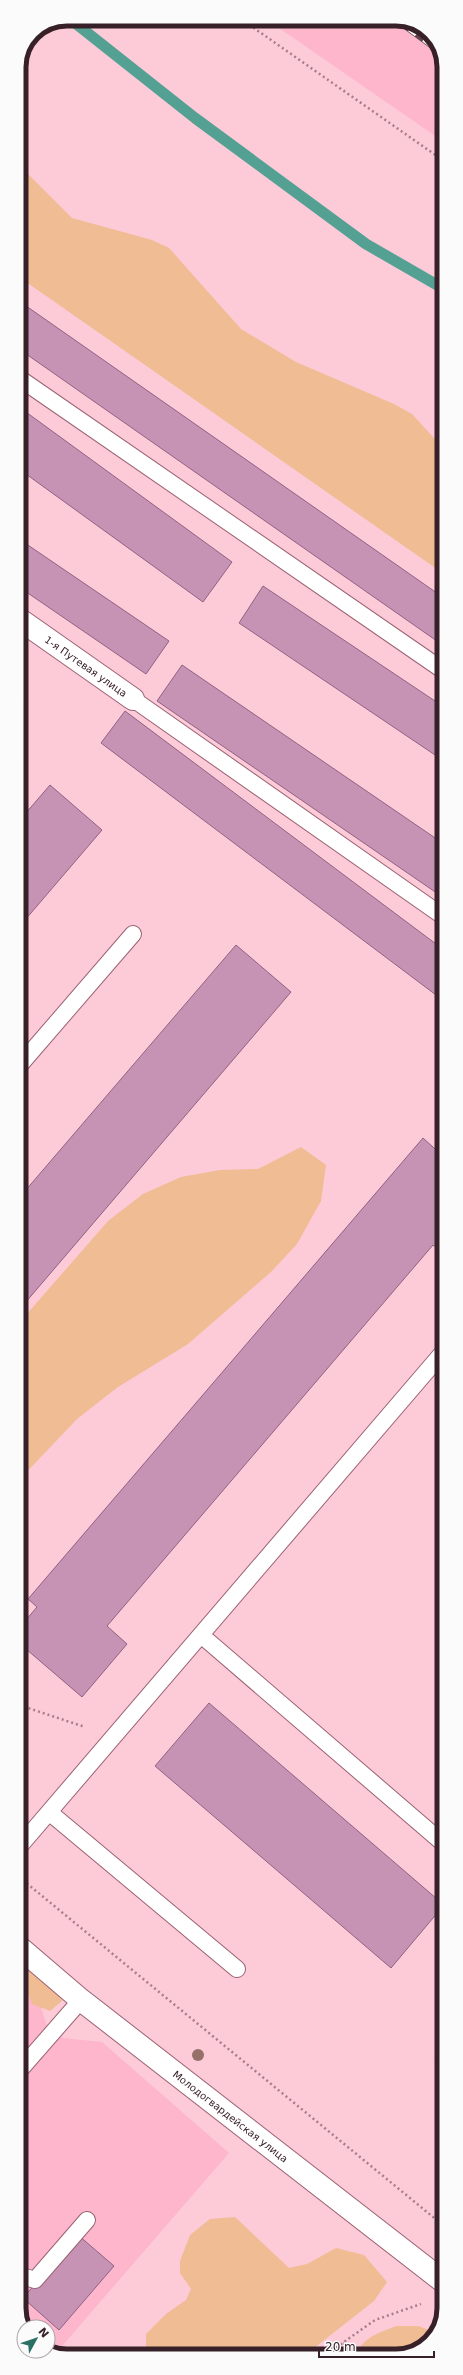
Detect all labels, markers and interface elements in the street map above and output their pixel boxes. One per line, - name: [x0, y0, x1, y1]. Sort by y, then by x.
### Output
- street label: 1-я Путевая улица: [43, 634, 129, 699]
- street label: Молодогвардейская улица: [171, 2068, 290, 2164]
- north arrow: [16, 2319, 56, 2359]
- text: N: [35, 2325, 51, 2341]
- scale bar: [319, 2333, 434, 2359]
- text: 20 m: [325, 2340, 356, 2354]

